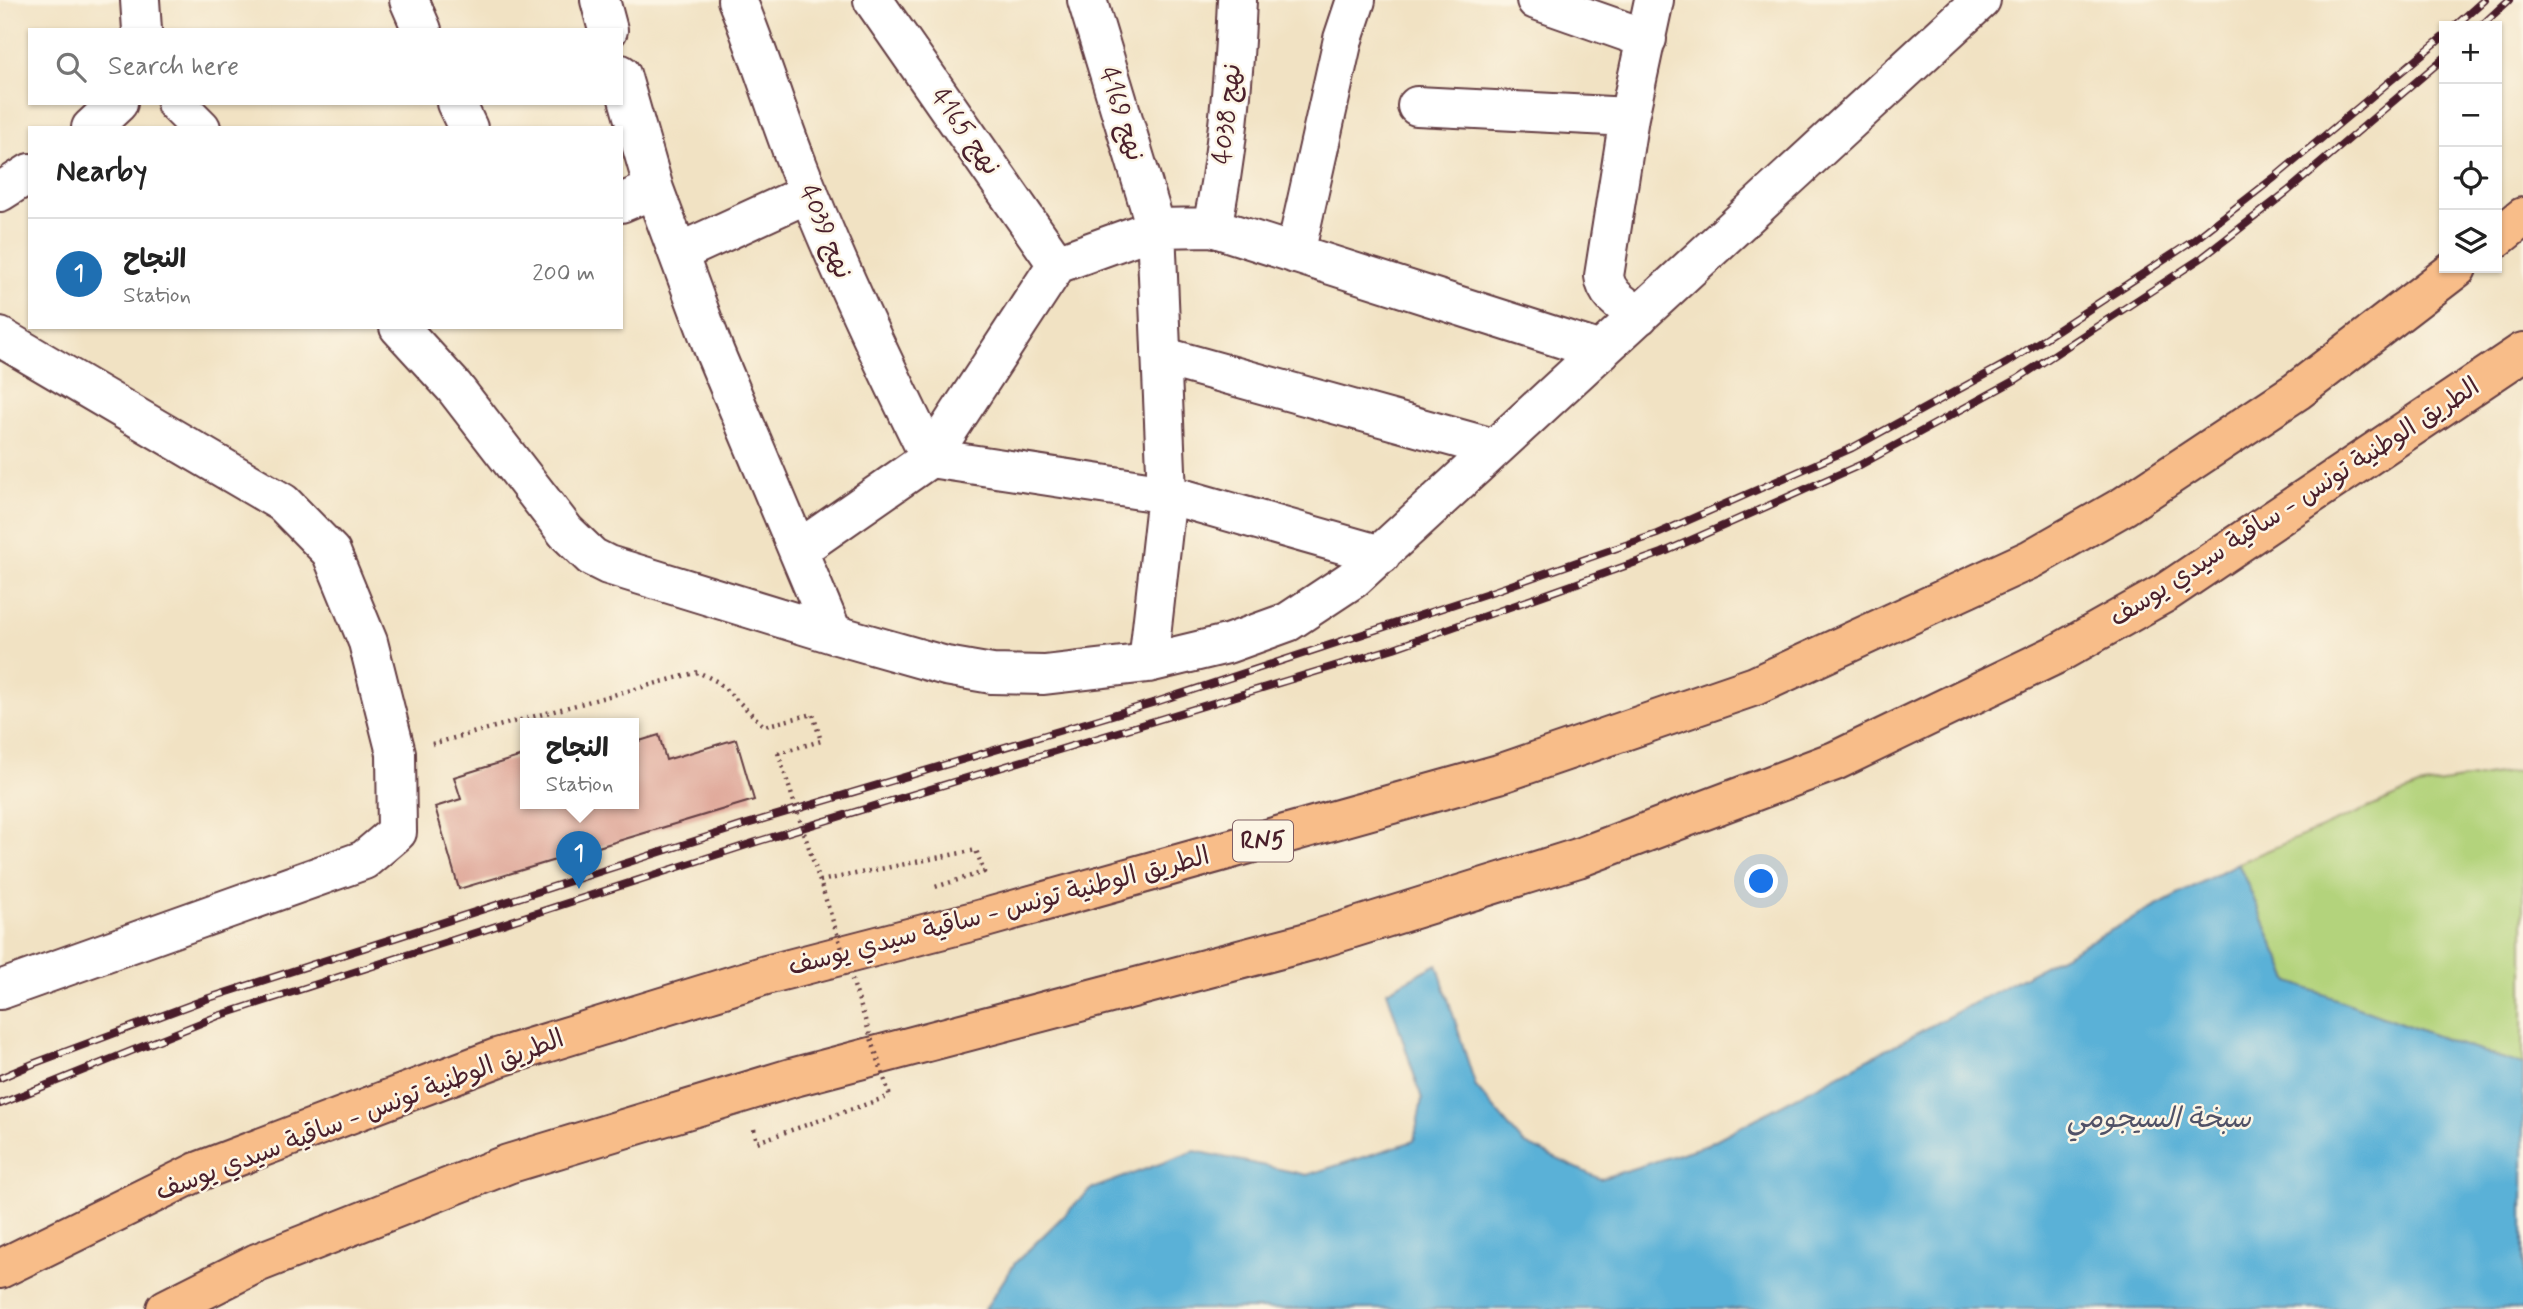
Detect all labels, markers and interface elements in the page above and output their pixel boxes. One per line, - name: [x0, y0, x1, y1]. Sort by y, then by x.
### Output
- map controls: [2439, 21, 2502, 273]
- button: +: [2439, 21, 2502, 84]
- search box: [28, 28, 623, 105]
- icon: search: [52, 48, 90, 86]
- text: Search here: [108, 50, 239, 84]
- street label: نهج 4038: [1206, 62, 1250, 166]
- street label: نهج 4169: [1091, 63, 1151, 165]
- street label: نهج 4165: [922, 81, 1008, 183]
- button: −: [2439, 84, 2502, 147]
- button: locate: [2439, 147, 2502, 210]
- text: Nearby: [56, 152, 147, 191]
- street label: نهج 4039: [791, 180, 859, 284]
- button: layers: [2439, 210, 2502, 273]
- text: النجاح: [123, 243, 186, 277]
- text: 1: [74, 259, 84, 289]
- text: 200 m: [532, 259, 595, 289]
- text: Station: [123, 281, 191, 311]
- street label: الطريق الوطنية تونس - ساقية سيدي يوسف: [2103, 370, 2487, 636]
- popup: [520, 718, 639, 809]
- text: النجاح: [545, 732, 609, 766]
- text: Station: [545, 770, 614, 800]
- road number: RN5: [1233, 820, 1293, 862]
- pin: 1: [556, 831, 602, 889]
- street label: الطريق الوطنية تونس - ساقية سيدي يوسف: [785, 839, 1213, 985]
- your location: [1744, 864, 1778, 898]
- street label: الطريق الوطنية تونس - ساقية سيدي يوسف: [151, 1022, 569, 1210]
- water label: سبخة السيجومي: [2067, 1101, 2251, 1142]

